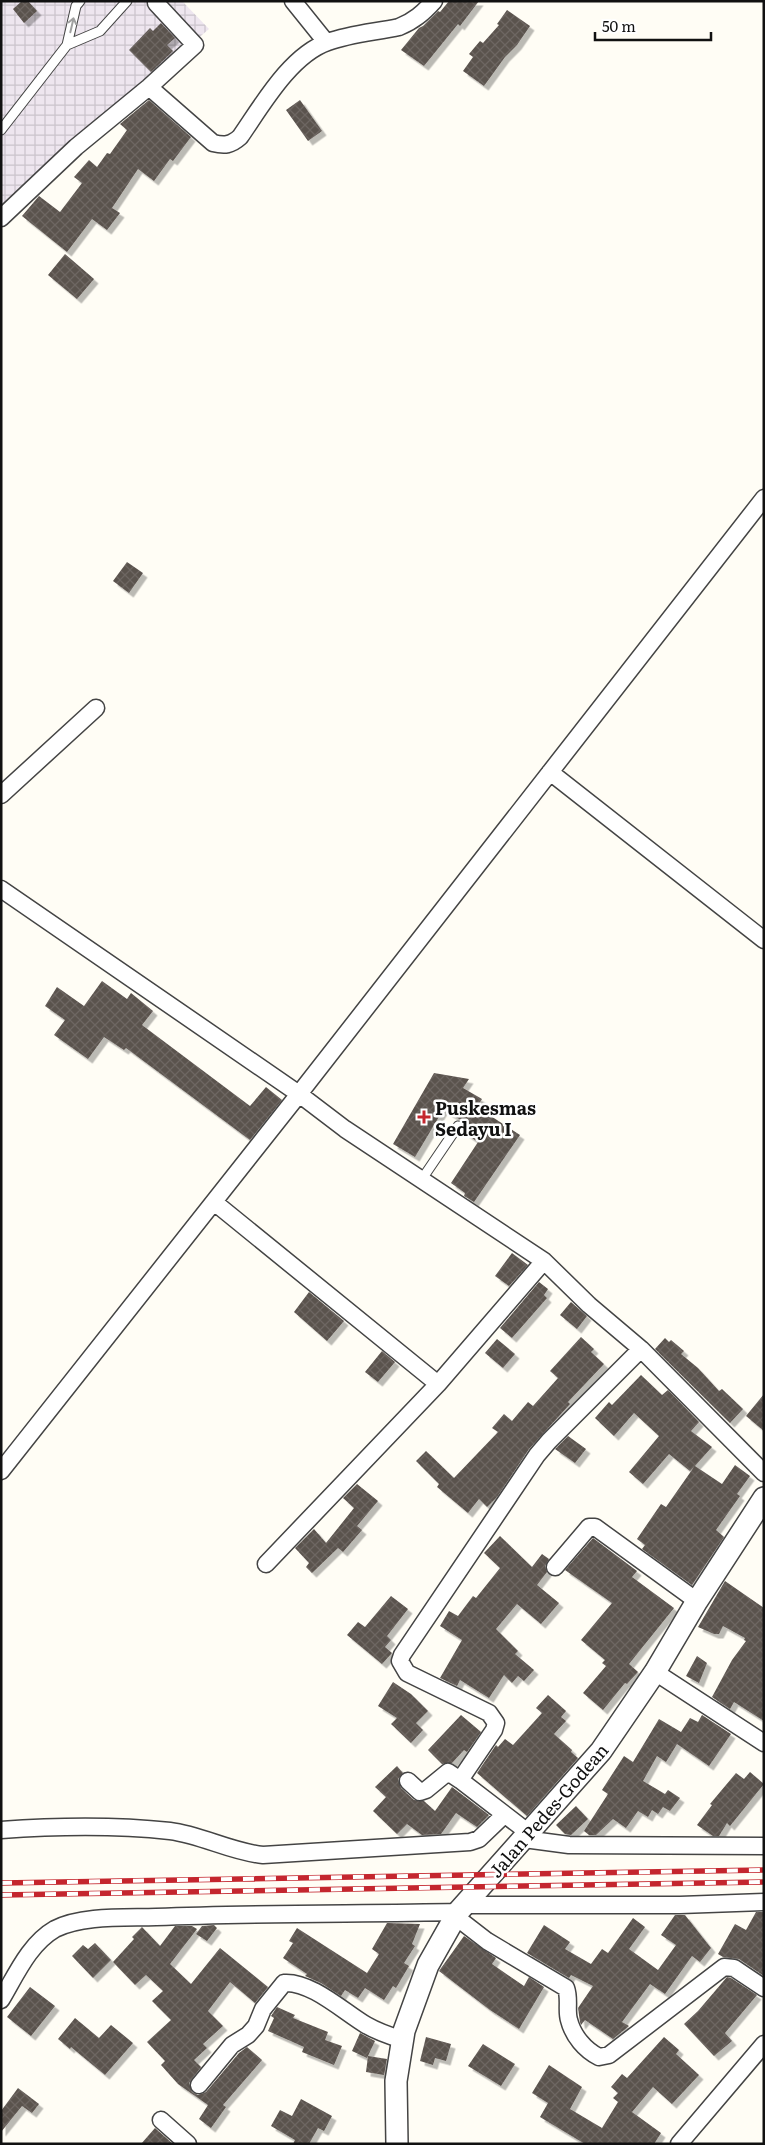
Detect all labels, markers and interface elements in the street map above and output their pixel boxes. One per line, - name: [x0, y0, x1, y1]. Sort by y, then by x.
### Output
- scale bar: [595, 10, 711, 42]
- text: 50 m: [602, 14, 636, 37]
- one-way arrow: [68, 18, 77, 34]
- place label: Puskesmas Sedayu I: [435, 1094, 536, 1142]
- marker: Puskesmas Sedayu I: [417, 1110, 431, 1124]
- street label: Jalan Pedes-Godean: [482, 1737, 614, 1883]

